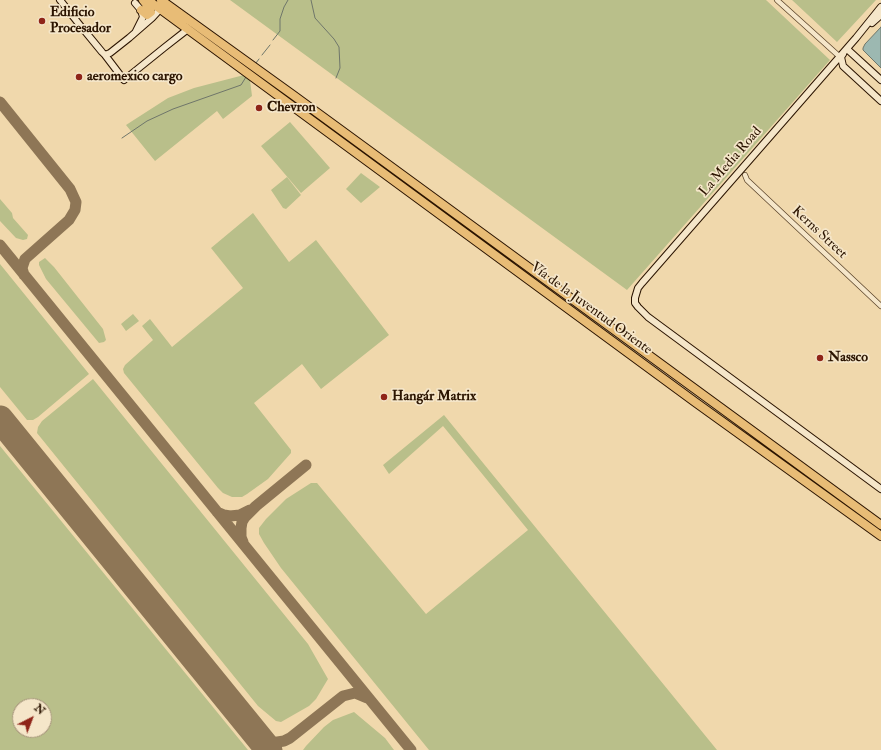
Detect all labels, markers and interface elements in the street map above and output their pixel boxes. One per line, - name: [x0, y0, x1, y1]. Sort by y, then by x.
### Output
- place label: Edificio Procesador: [50, 5, 111, 38]
- marker: Edificio Procesador: [37, 16, 47, 26]
- place label: aeromexico cargo: [87, 69, 183, 85]
- marker: aeromexico cargo: [74, 72, 84, 82]
- place label: Chevron: [267, 100, 316, 116]
- marker: Chevron: [254, 103, 264, 113]
- street label: La Media Road: [696, 124, 766, 200]
- street label: Kerns Street: [788, 203, 850, 263]
- street label: Vía de la Juventud Oriente: [527, 259, 655, 359]
- place label: Nassco: [828, 350, 868, 366]
- marker: Nassco: [815, 353, 825, 363]
- place label: Hangár Matrix: [392, 389, 476, 405]
- marker: Hangár Matrix: [379, 392, 389, 402]
- north arrow: [12, 698, 52, 738]
- text: N: [32, 701, 48, 718]

